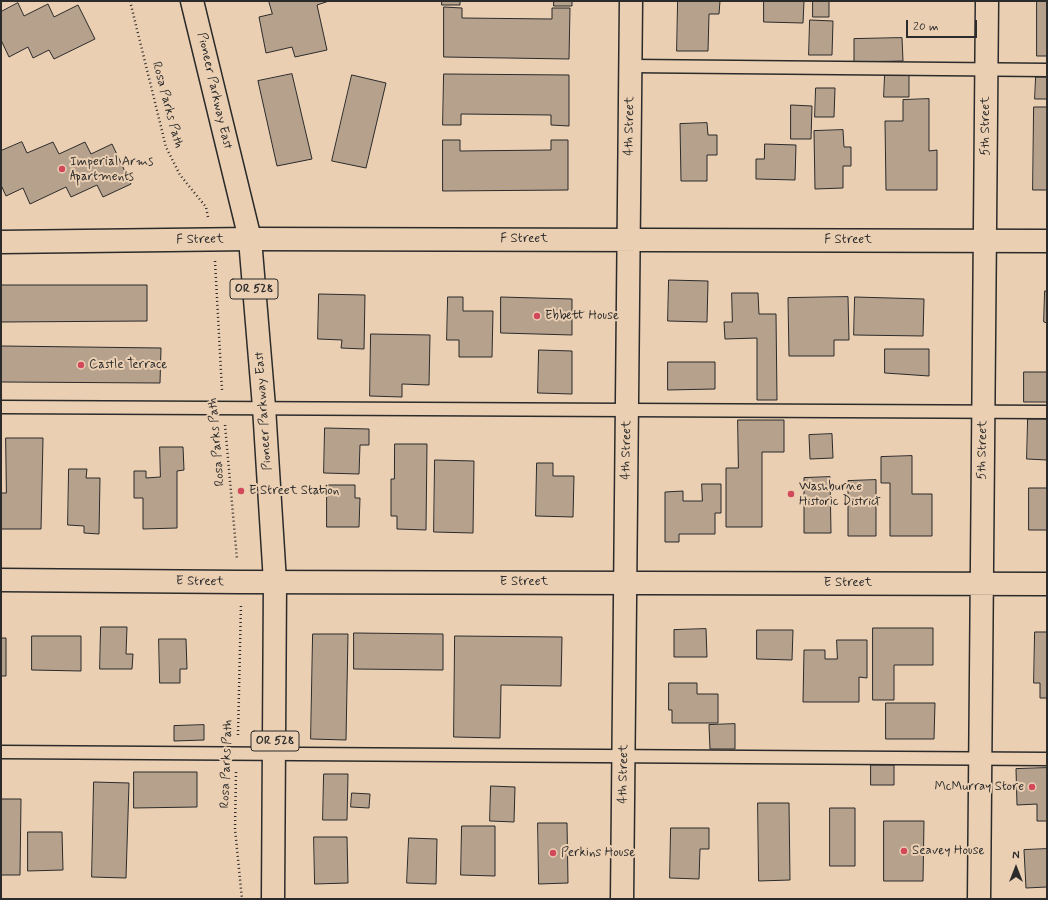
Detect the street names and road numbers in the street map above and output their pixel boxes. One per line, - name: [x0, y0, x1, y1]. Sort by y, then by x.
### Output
- street label: Pioneer Parkway East: [193, 31, 235, 151]
- street label: Rosa Parks Path: [148, 60, 186, 150]
- street label: 4th Street: [622, 96, 638, 156]
- street label: 5th Street: [978, 96, 994, 156]
- street label: F Street: [500, 231, 548, 247]
- street label: F Street: [176, 232, 224, 248]
- street label: F Street: [824, 232, 872, 248]
- road number: OR 528: [230, 279, 278, 299]
- street label: Pioneer Parkway East: [252, 351, 276, 471]
- street label: Rosa Parks Path: [205, 397, 229, 487]
- street label: 4th Street: [619, 420, 635, 480]
- street label: 5th Street: [975, 420, 991, 480]
- street label: E Street: [176, 574, 224, 590]
- street label: E Street: [500, 574, 548, 590]
- street label: E Street: [824, 575, 872, 591]
- street label: Rosa Parks Path: [218, 719, 236, 809]
- road number: OR 528: [251, 731, 299, 751]
- street label: 4th Street: [616, 744, 632, 804]

